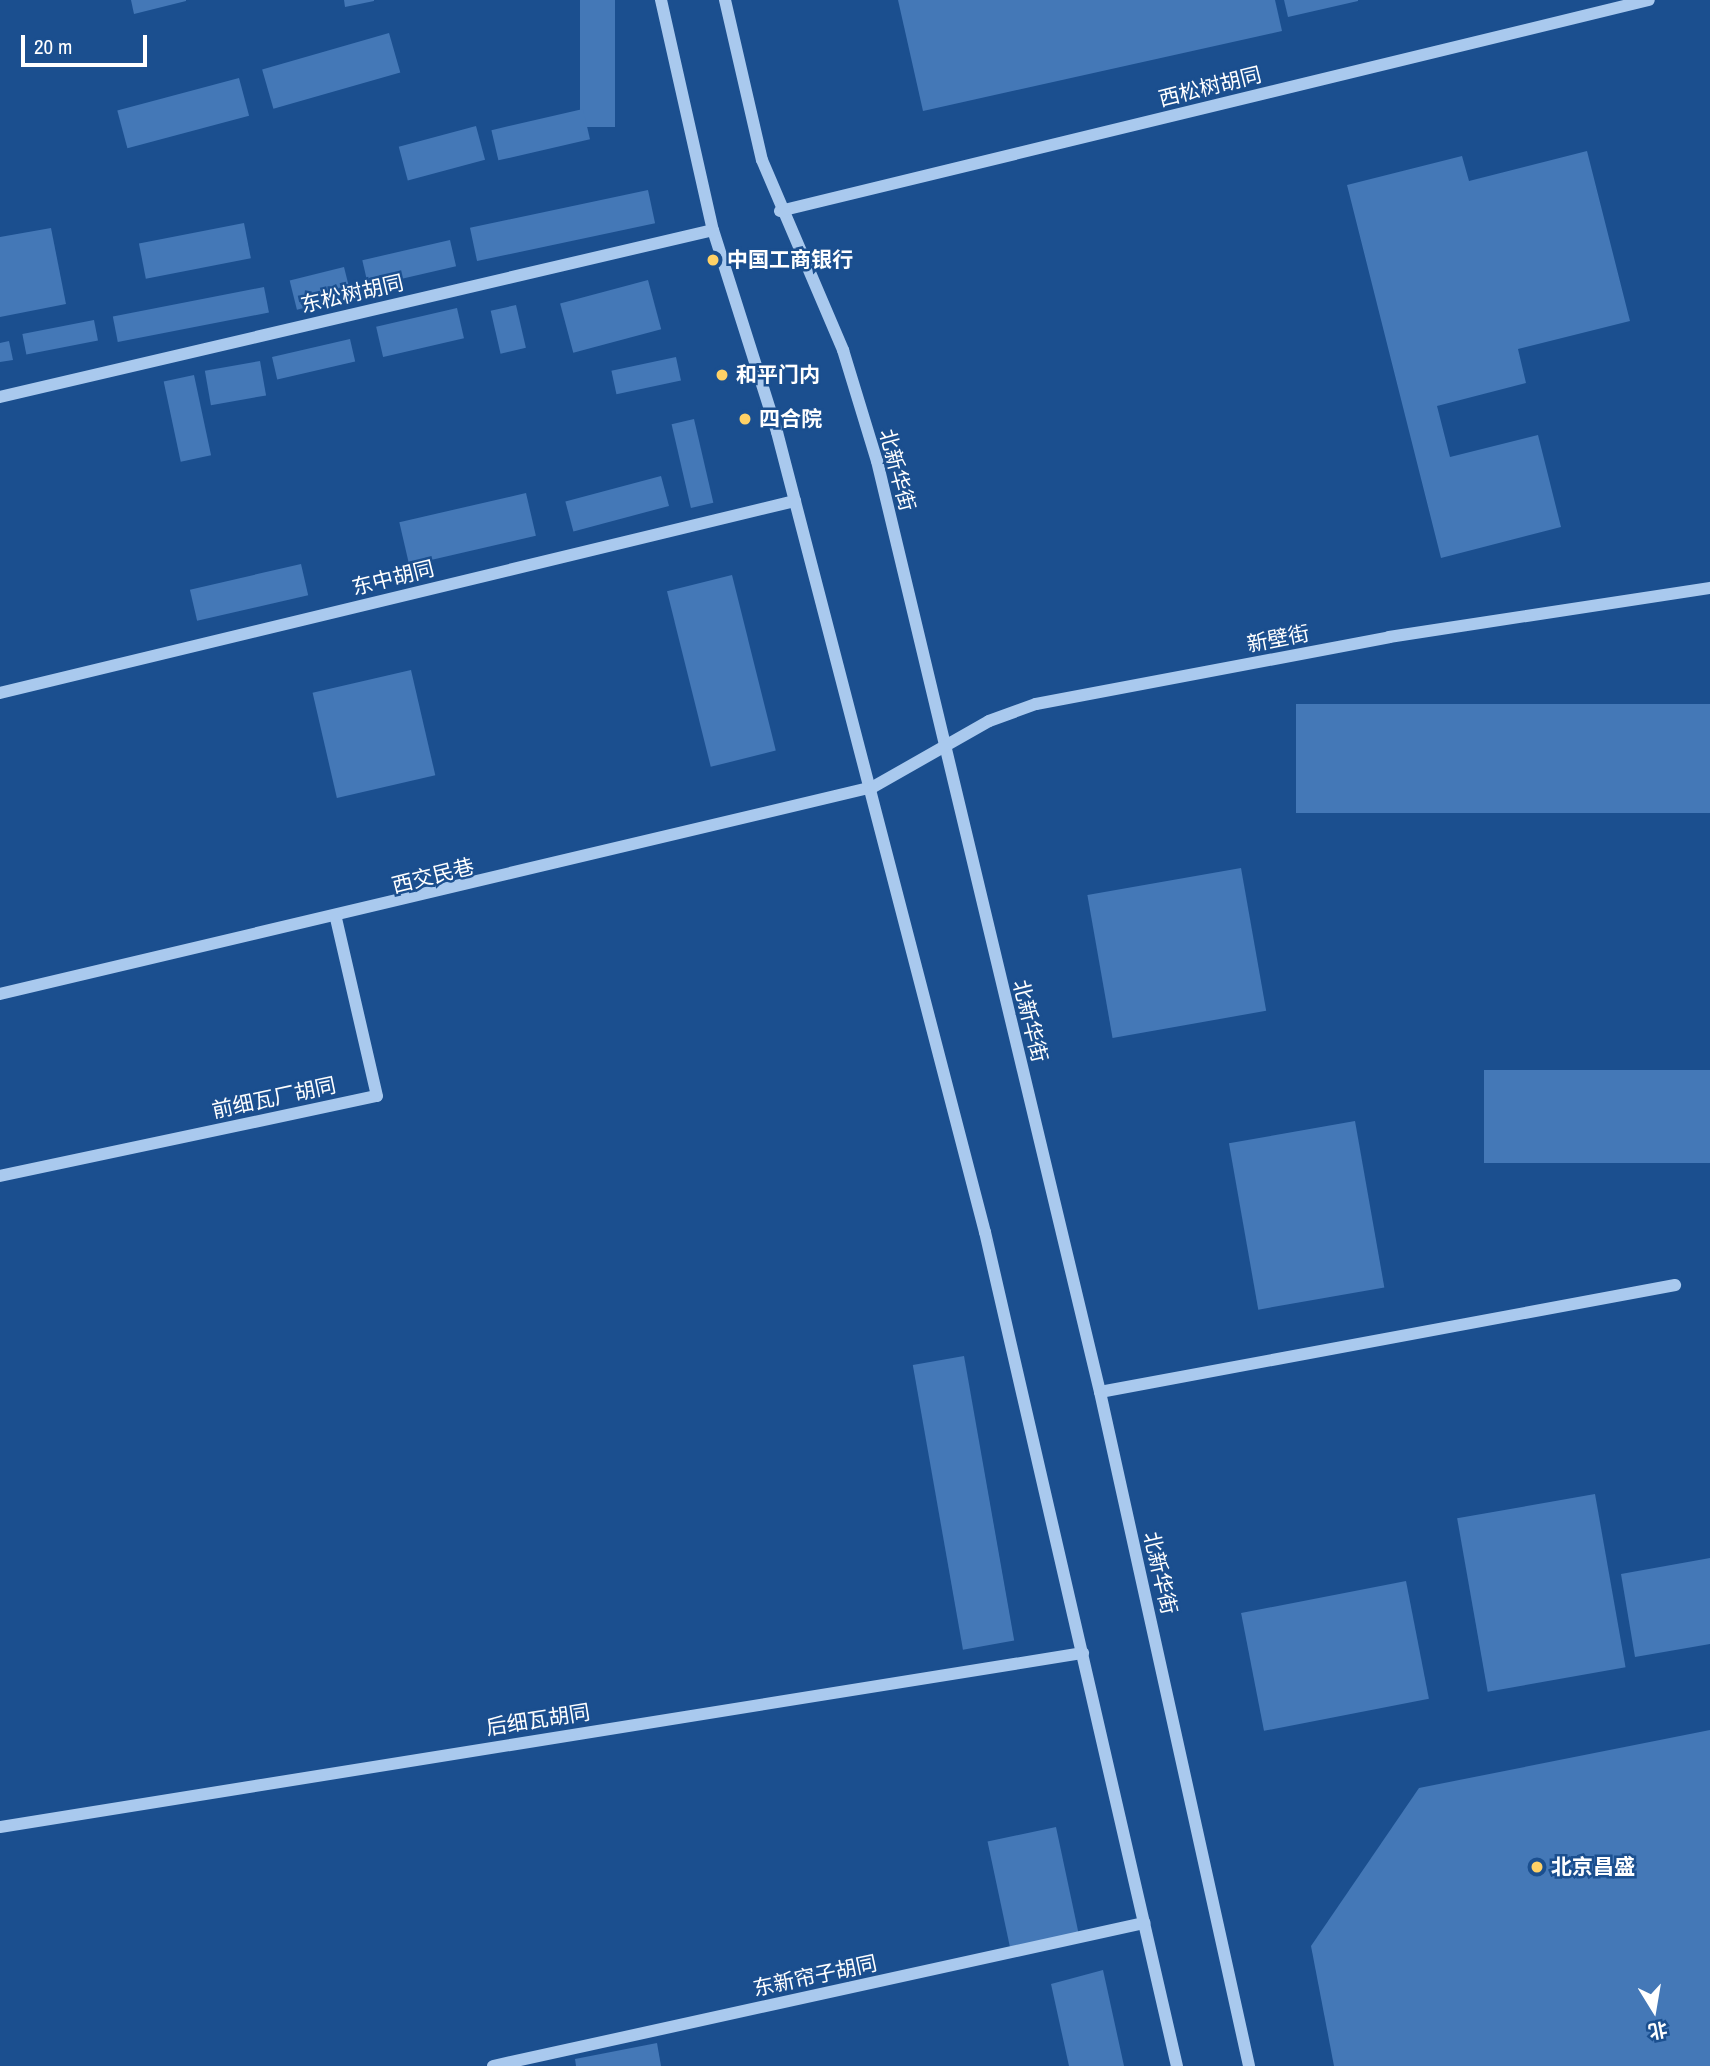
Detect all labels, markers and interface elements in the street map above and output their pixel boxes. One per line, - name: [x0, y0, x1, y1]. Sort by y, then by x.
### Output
- scale bar: [24, 21, 150, 65]
- text: 20 m: [34, 32, 72, 61]
- street label: 西松树胡同: [1156, 62, 1264, 112]
- place label: 中国工商银行: [727, 247, 853, 273]
- marker: 中国工商银行: [705, 252, 721, 268]
- street label: 东松树胡同: [298, 270, 406, 318]
- place label: 和平门内: [736, 362, 820, 388]
- marker: 和平门内: [714, 367, 730, 383]
- place label: 四合院: [759, 406, 822, 432]
- marker: 四合院: [737, 411, 753, 427]
- street label: 北新华街: [874, 426, 920, 514]
- street label: 东中胡同: [349, 556, 437, 600]
- street label: 新壁街: [1245, 621, 1311, 657]
- street label: 西交民巷: [389, 854, 477, 898]
- street label: 北新华街: [1008, 977, 1052, 1065]
- street label: 前细瓦厂胡同: [210, 1073, 338, 1123]
- street label: 北新华街: [1138, 1529, 1182, 1617]
- street label: 后细瓦胡同: [484, 1699, 592, 1741]
- place label: 北京昌盛: [1551, 1854, 1635, 1880]
- marker: 北京昌盛: [1529, 1859, 1545, 1875]
- street label: 东新帘子胡同: [751, 1951, 879, 2001]
- north arrow: [1619, 1975, 1689, 2045]
- text: 北: [1646, 2016, 1670, 2045]

